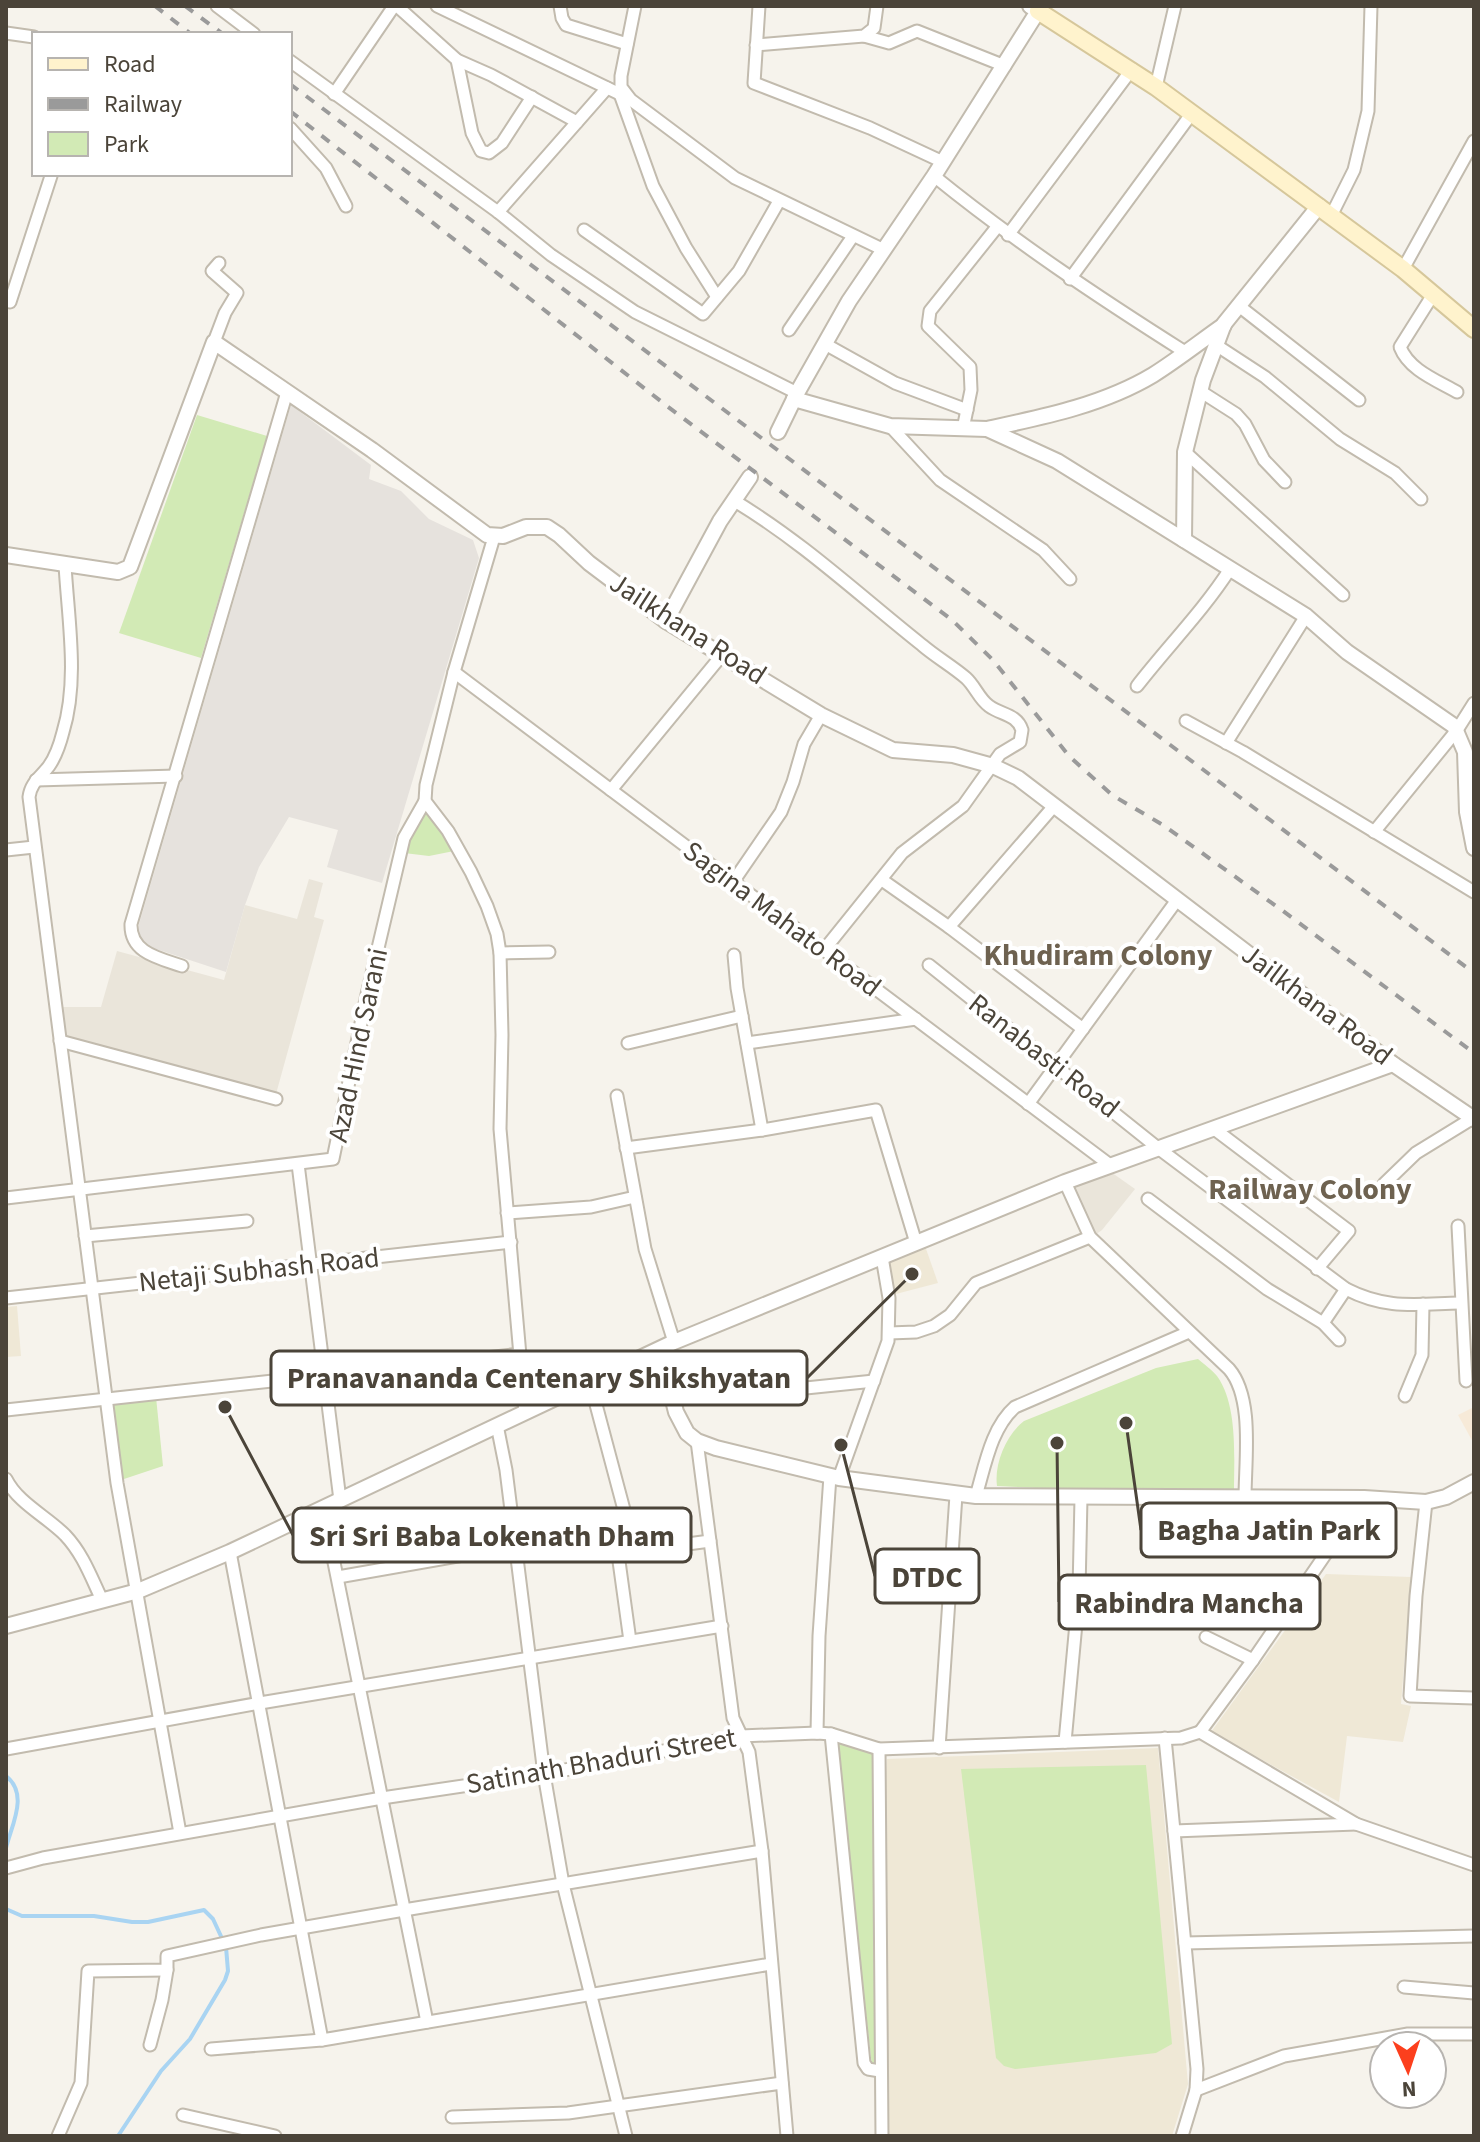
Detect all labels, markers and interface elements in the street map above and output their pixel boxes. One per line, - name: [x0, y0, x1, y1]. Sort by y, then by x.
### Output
- legend: [32, 32, 292, 176]
- text: Road: [104, 47, 156, 82]
- text: Railway: [104, 87, 182, 122]
- text: Park: [104, 127, 149, 162]
- street label: Jailkhana Road: [602, 563, 774, 695]
- street label: Sagina Mahato Road: [675, 831, 889, 1007]
- district label: Khudiram Colony: [984, 934, 1213, 977]
- street label: Jailkhana Road: [1233, 935, 1401, 1075]
- street label: Azad Hind Sarani: [318, 944, 398, 1146]
- street label: Ranabasti Road: [960, 984, 1128, 1128]
- district label: Railway Colony: [1208, 1168, 1412, 1211]
- street label: Netaji Subhash Road: [137, 1237, 381, 1303]
- callout: Pranavananda Centenary Shikshyatan: [271, 1351, 807, 1405]
- text: Pranavananda Centenary Shikshyatan: [287, 1357, 791, 1400]
- callout: Bagha Jatin Park: [1141, 1503, 1396, 1557]
- callout: Sri Sri Baba Lokenath Dham: [293, 1508, 691, 1562]
- text: Bagha Jatin Park: [1157, 1509, 1381, 1552]
- text: Sri Sri Baba Lokenath Dham: [309, 1515, 675, 1558]
- callout: DTDC: [875, 1549, 979, 1603]
- text: DTDC: [891, 1556, 963, 1599]
- callout: Rabindra Mancha: [1059, 1575, 1320, 1629]
- text: Rabindra Mancha: [1074, 1582, 1304, 1625]
- street label: Satinath Bhaduri Street: [463, 1717, 740, 1804]
- north arrow: [1368, 2030, 1448, 2110]
- text: N: [1401, 2073, 1417, 2105]

